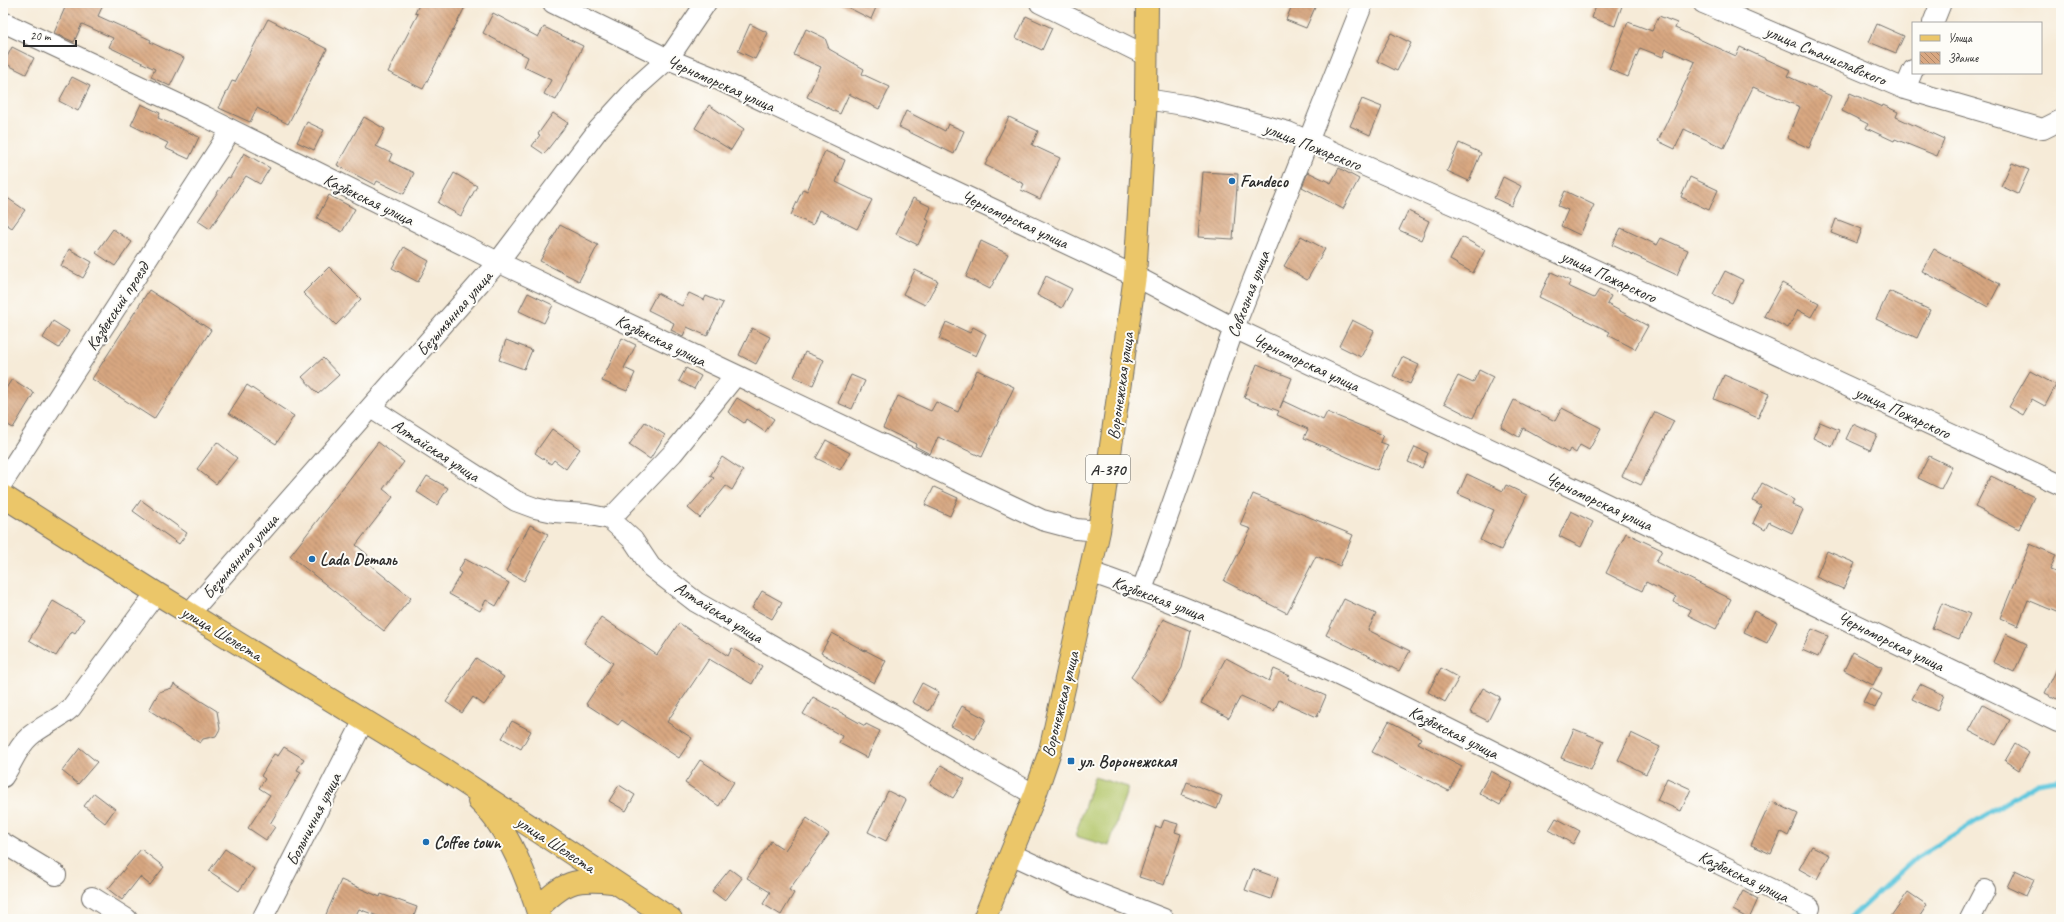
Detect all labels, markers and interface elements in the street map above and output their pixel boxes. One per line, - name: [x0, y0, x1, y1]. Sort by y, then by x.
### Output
- street label: улица Станиславского: [1761, 20, 1891, 91]
- scale bar: [24, 22, 76, 48]
- legend: [1912, 22, 2042, 74]
- text: 20 m: [30, 28, 52, 44]
- text: Улица: [1948, 30, 1973, 46]
- street label: Черноморская улица: [664, 50, 779, 117]
- text: Здание: [1948, 50, 1979, 66]
- street label: улица Пожарского: [1260, 117, 1365, 176]
- street label: Казбекская улица: [320, 169, 419, 232]
- place label: Fandeco: [1240, 171, 1290, 192]
- marker: Fandeco: [1227, 176, 1237, 186]
- street label: Черноморская улица: [958, 186, 1073, 254]
- street label: улица Пожарского: [1557, 245, 1661, 308]
- street label: Совхозная улица: [1222, 246, 1275, 340]
- street label: Казбекский проезд: [81, 257, 156, 355]
- street label: Безымянная улица: [412, 265, 499, 361]
- street label: Казбекская улица: [612, 310, 711, 373]
- street label: Черноморская улица: [1249, 329, 1364, 397]
- street label: Воронежская улица: [1103, 330, 1139, 441]
- street label: улица Пожарского: [1851, 381, 1955, 444]
- street label: Алтайская улица: [388, 414, 484, 487]
- road number: А-370: [1086, 455, 1130, 483]
- street label: Черноморская улица: [1542, 468, 1657, 536]
- street label: Безымянная улица: [198, 508, 285, 604]
- place label: Lada Dеталь: [320, 549, 398, 570]
- marker: Lada Dеталь: [307, 554, 317, 564]
- street label: Казбекская улица: [1109, 571, 1210, 627]
- street label: Алтайская улица: [671, 577, 768, 648]
- street label: улица Шелеста: [177, 601, 267, 667]
- street label: Черноморская улица: [1834, 607, 1948, 677]
- street label: Воронежская улица: [1037, 648, 1084, 759]
- street label: Казбекская улица: [1405, 701, 1503, 766]
- place label: ул. Воронежская: [1077, 751, 1177, 772]
- marker: ул. Воронежская: [1066, 756, 1076, 766]
- street label: Больничная улица: [281, 768, 346, 869]
- street label: улица Шелеста: [511, 811, 601, 879]
- place label: Coffee town: [434, 832, 502, 853]
- marker: Coffee town: [421, 837, 431, 847]
- street label: Казбекская улица: [1695, 846, 1794, 909]

